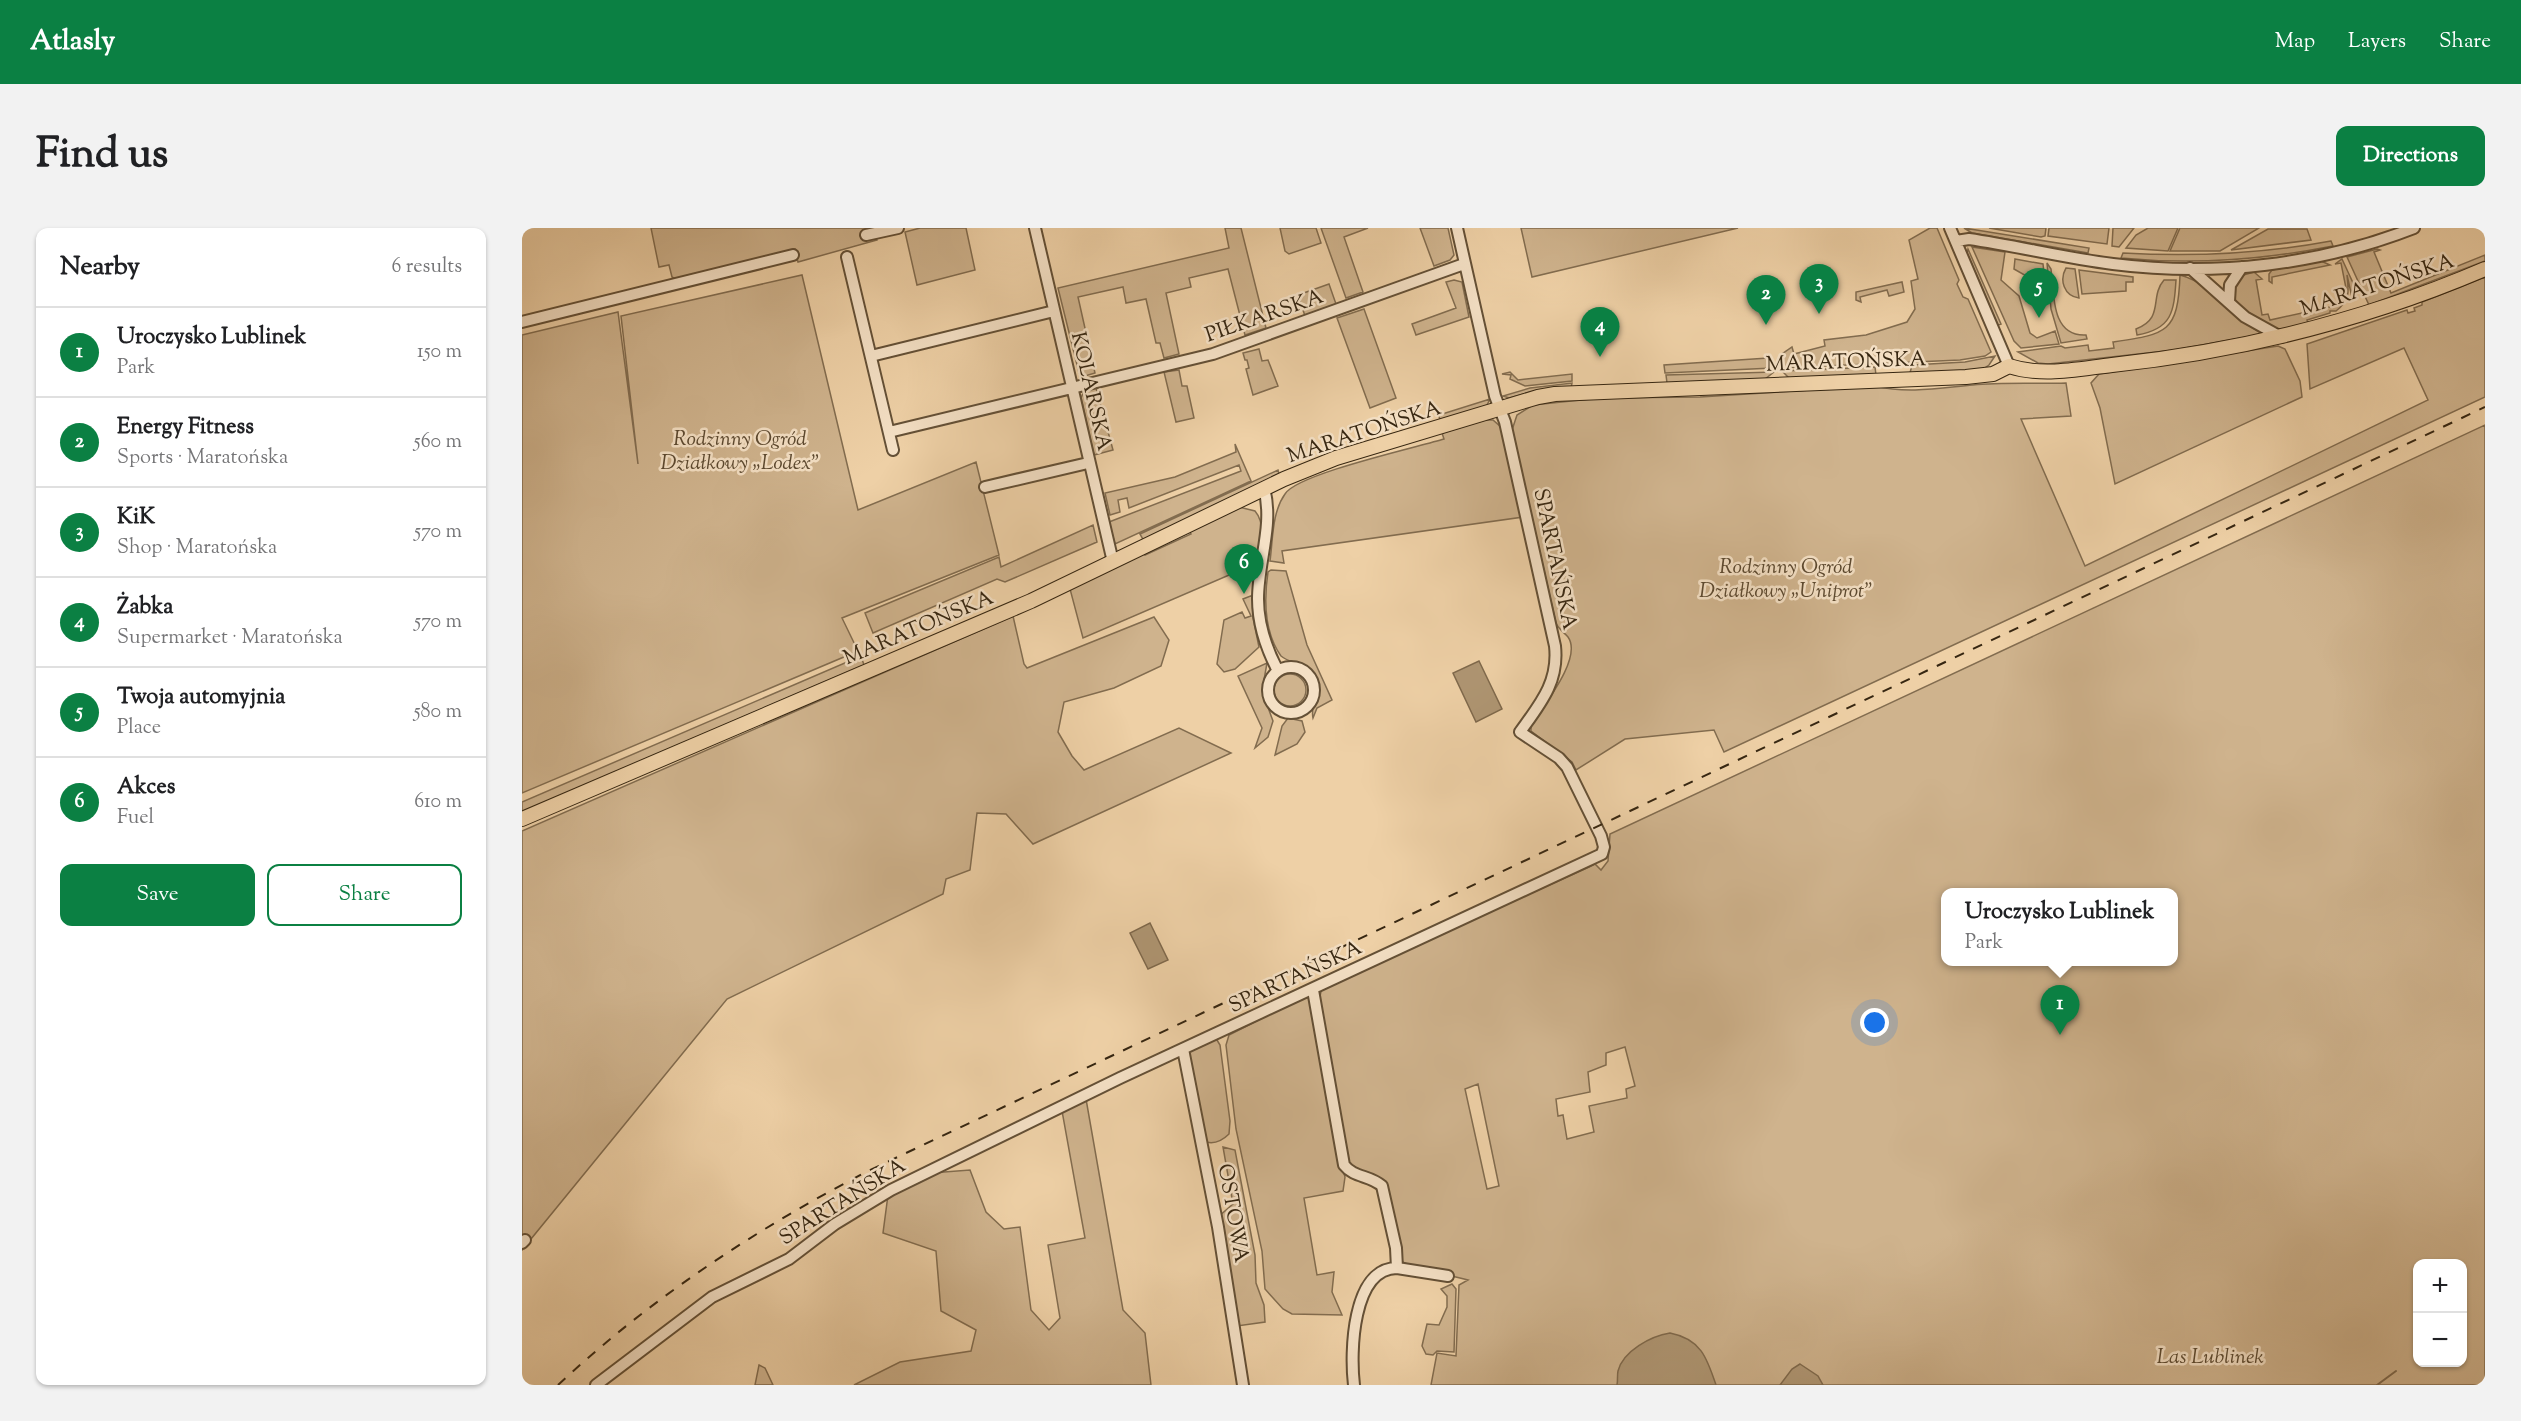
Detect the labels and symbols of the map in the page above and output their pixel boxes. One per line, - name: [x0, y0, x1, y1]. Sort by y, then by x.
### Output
- street label: MARATOŃSKA: [2297, 247, 2459, 325]
- pin: 3: [1800, 264, 1838, 314]
- pin: 5: [2020, 268, 2059, 318]
- pin: 2: [1746, 276, 1786, 325]
- street label: PIŁKARSKA: [1202, 283, 1328, 351]
- pin: 4: [1580, 308, 1620, 357]
- street label: KOLARSKA: [1062, 329, 1118, 454]
- street label: MARATOŃSKA: [1765, 345, 1927, 381]
- street label: MARATOŃSKA: [1284, 394, 1446, 472]
- park label: Rodzinny Ogród Działkowy „Lodex”: [660, 425, 820, 479]
- street label: SPARTAŃSKA: [1524, 486, 1584, 633]
- pin: 6: [1224, 544, 1264, 594]
- park label: Rodzinny Ogród Działkowy „Uniprot”: [1699, 553, 1873, 607]
- street label: MARATOŃSKA: [839, 584, 999, 674]
- street label: SPARTAŃSKA: [1224, 934, 1368, 1022]
- pin: 1: [2040, 986, 2080, 1035]
- your location: [1860, 1008, 1889, 1037]
- street label: SPARTAŃSKA: [774, 1152, 912, 1254]
- street label: OSTOWA: [1209, 1161, 1255, 1265]
- park label: Las Lublinek: [2156, 1343, 2264, 1373]

